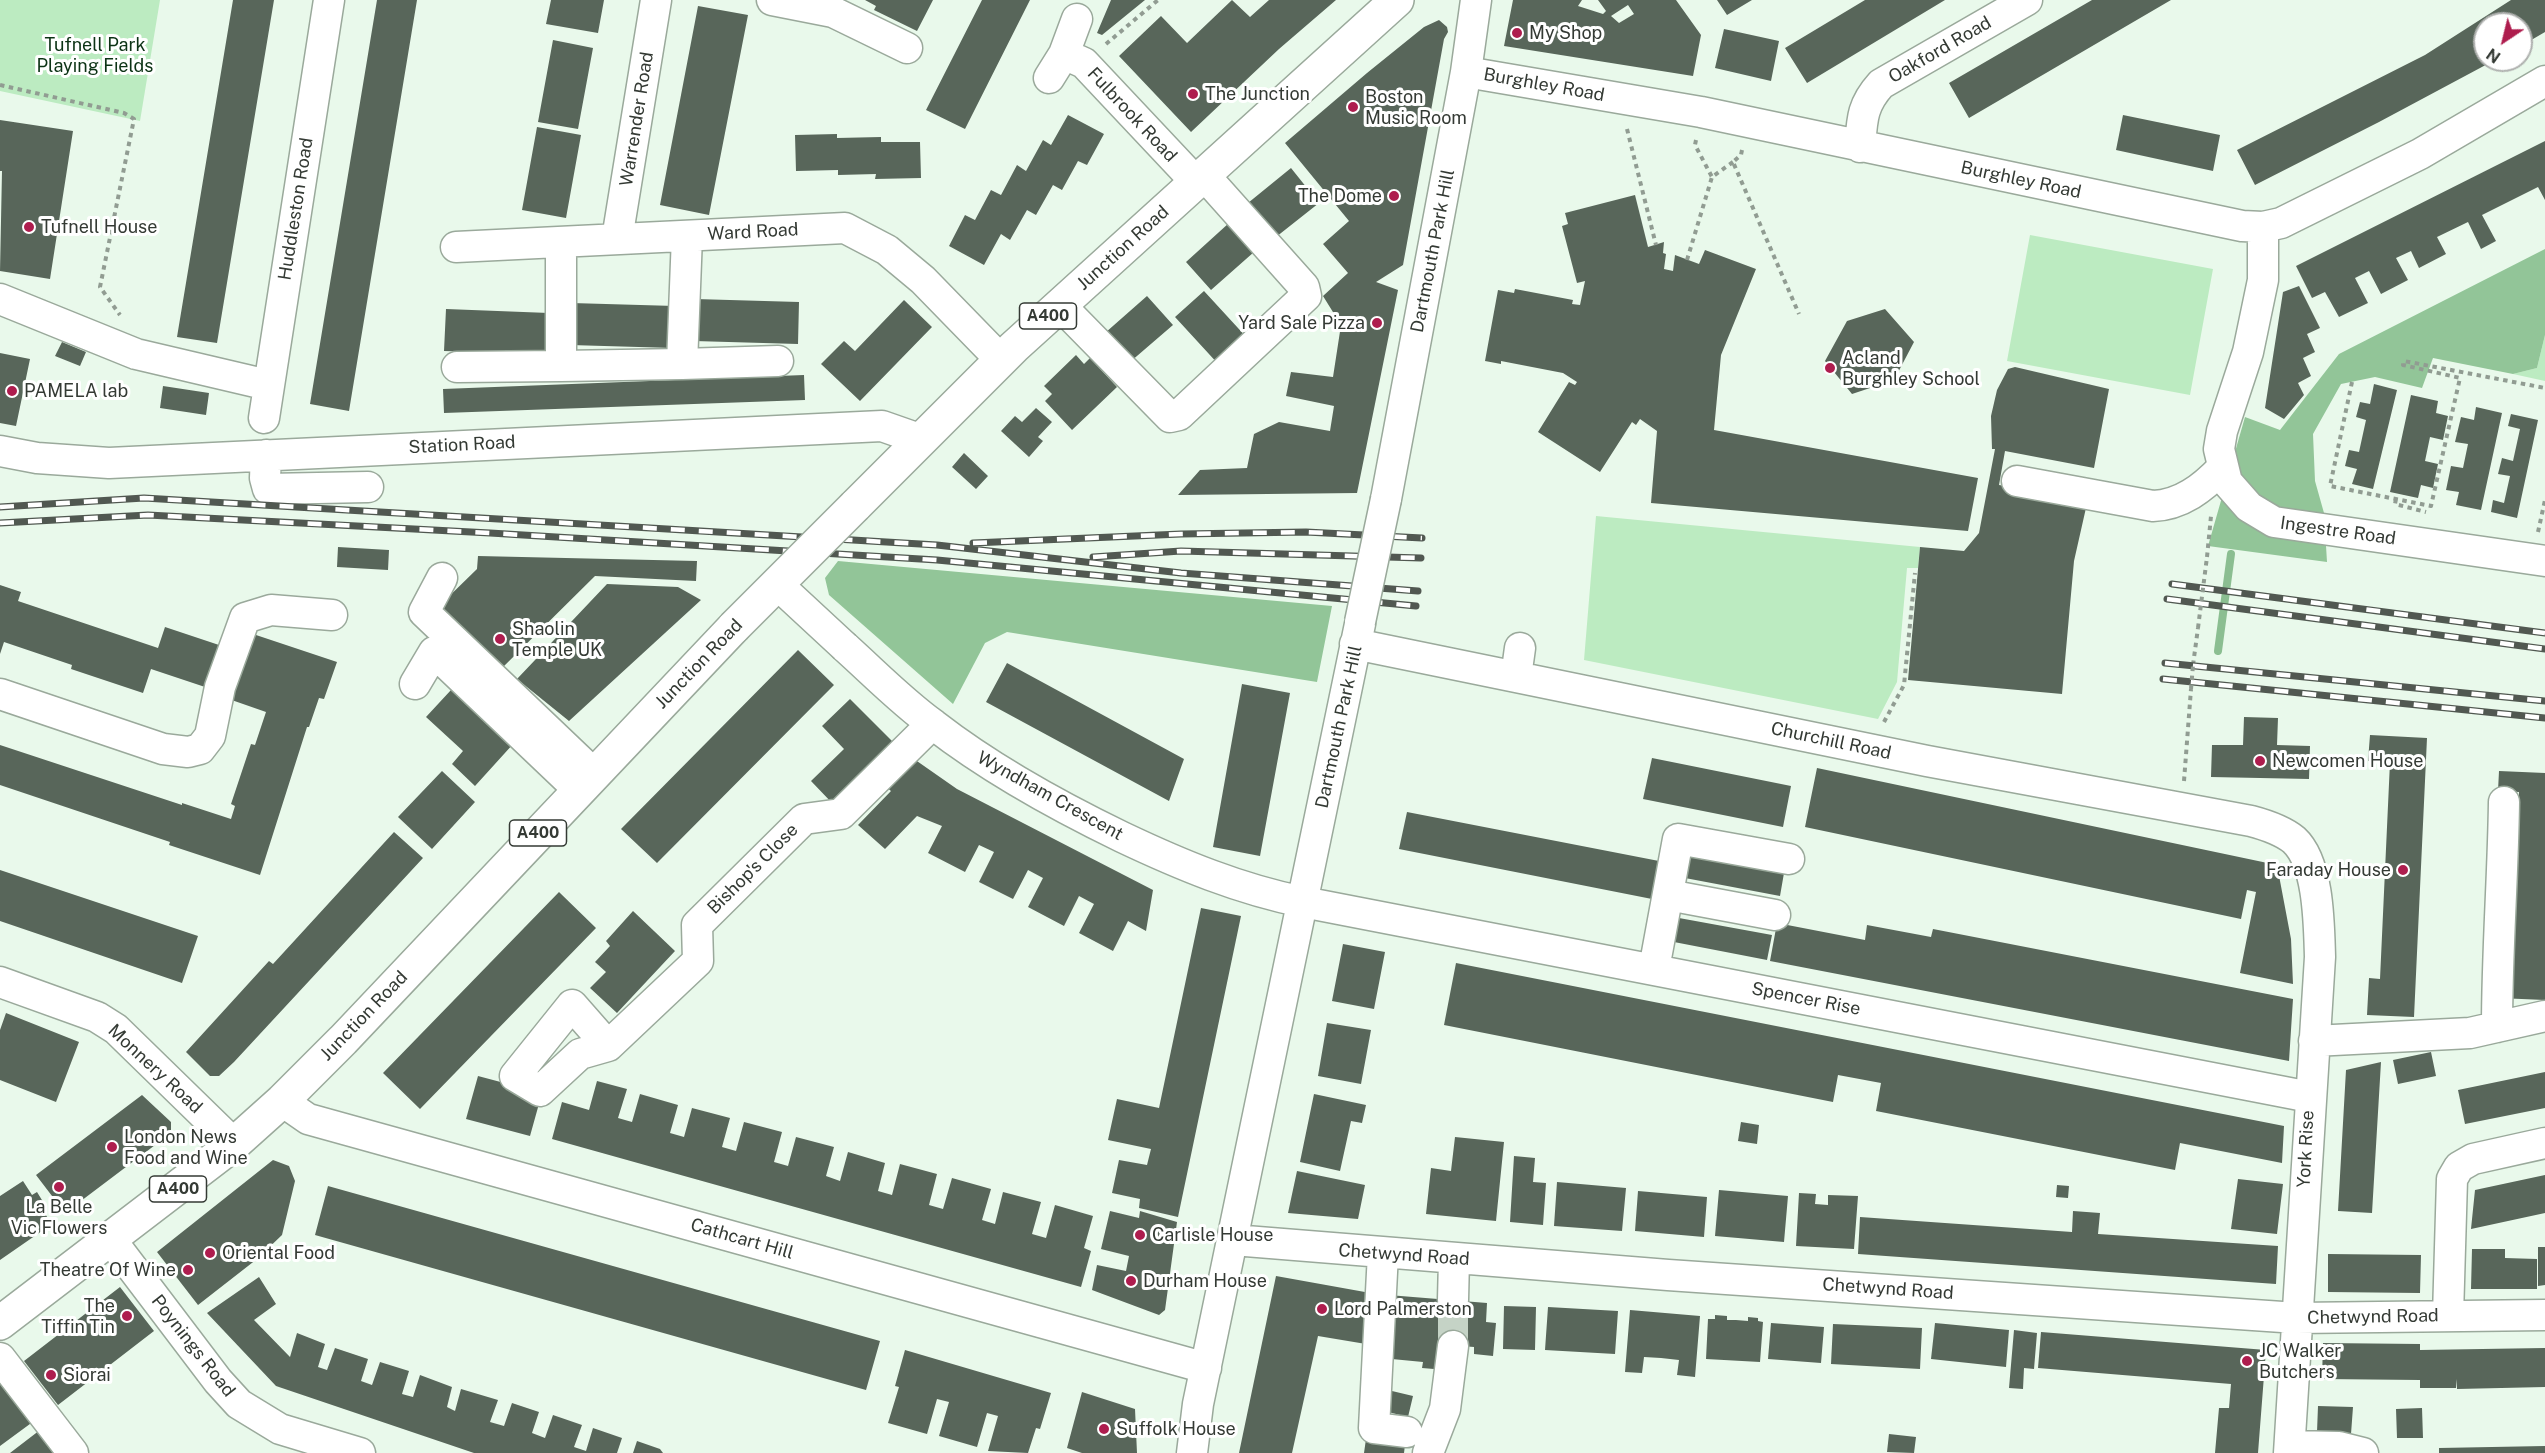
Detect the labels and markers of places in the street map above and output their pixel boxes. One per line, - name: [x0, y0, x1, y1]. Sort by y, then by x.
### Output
- place label: My Shop: [1529, 22, 1602, 44]
- marker: My Shop: [1510, 26, 1524, 40]
- place label: The Junction: [1205, 83, 1310, 105]
- place label: Boston Music Room: [1365, 86, 1467, 128]
- marker: The Junction: [1186, 87, 1200, 101]
- marker: Boston Music Room: [1346, 100, 1360, 114]
- place label: The Dome: [1298, 185, 1382, 207]
- marker: The Dome: [1387, 189, 1401, 203]
- place label: Tufnell House: [41, 216, 157, 238]
- marker: Tufnell House: [22, 220, 36, 234]
- place label: Yard Sale Pizza: [1238, 312, 1365, 334]
- marker: Yard Sale Pizza: [1370, 316, 1384, 330]
- place label: Acland Burghley School: [1842, 347, 1980, 389]
- marker: Acland Burghley School: [1823, 361, 1837, 375]
- place label: PAMELA lab: [24, 380, 128, 402]
- marker: PAMELA lab: [5, 384, 19, 398]
- place label: Shaolin Temple UK: [512, 618, 602, 660]
- marker: Shaolin Temple UK: [493, 632, 507, 646]
- place label: Newcomen House: [2272, 750, 2423, 772]
- marker: Newcomen House: [2253, 754, 2267, 768]
- place label: Faraday House: [2266, 859, 2391, 881]
- marker: Faraday House: [2396, 863, 2410, 877]
- place label: London News Food and Wine: [124, 1126, 248, 1168]
- marker: London News Food and Wine: [105, 1140, 119, 1154]
- marker: La Belle Vic Flowers: [52, 1180, 66, 1194]
- place label: La Belle Vic Flowers: [11, 1196, 107, 1238]
- place label: Carlisle House: [1152, 1224, 1273, 1246]
- marker: Carlisle House: [1133, 1228, 1147, 1242]
- place label: Oriental Food: [222, 1242, 335, 1264]
- marker: Oriental Food: [203, 1246, 217, 1260]
- place label: Theatre Of Wine: [40, 1259, 176, 1281]
- marker: Theatre Of Wine: [181, 1263, 195, 1277]
- place label: Durham House: [1143, 1270, 1267, 1292]
- marker: Durham House: [1124, 1274, 1138, 1288]
- place label: The Tiffin Tin: [41, 1295, 115, 1338]
- place label: Lord Palmerston: [1334, 1298, 1472, 1320]
- marker: Lord Palmerston: [1315, 1302, 1329, 1316]
- marker: The Tiffin Tin: [120, 1309, 134, 1323]
- place label: JC Walker Butchers: [2259, 1340, 2341, 1382]
- marker: JC Walker Butchers: [2240, 1354, 2254, 1368]
- place label: Siorai: [63, 1364, 111, 1386]
- marker: Siorai: [44, 1368, 58, 1382]
- place label: Suffolk House: [1116, 1418, 1236, 1440]
- marker: Suffolk House: [1097, 1422, 1111, 1436]

